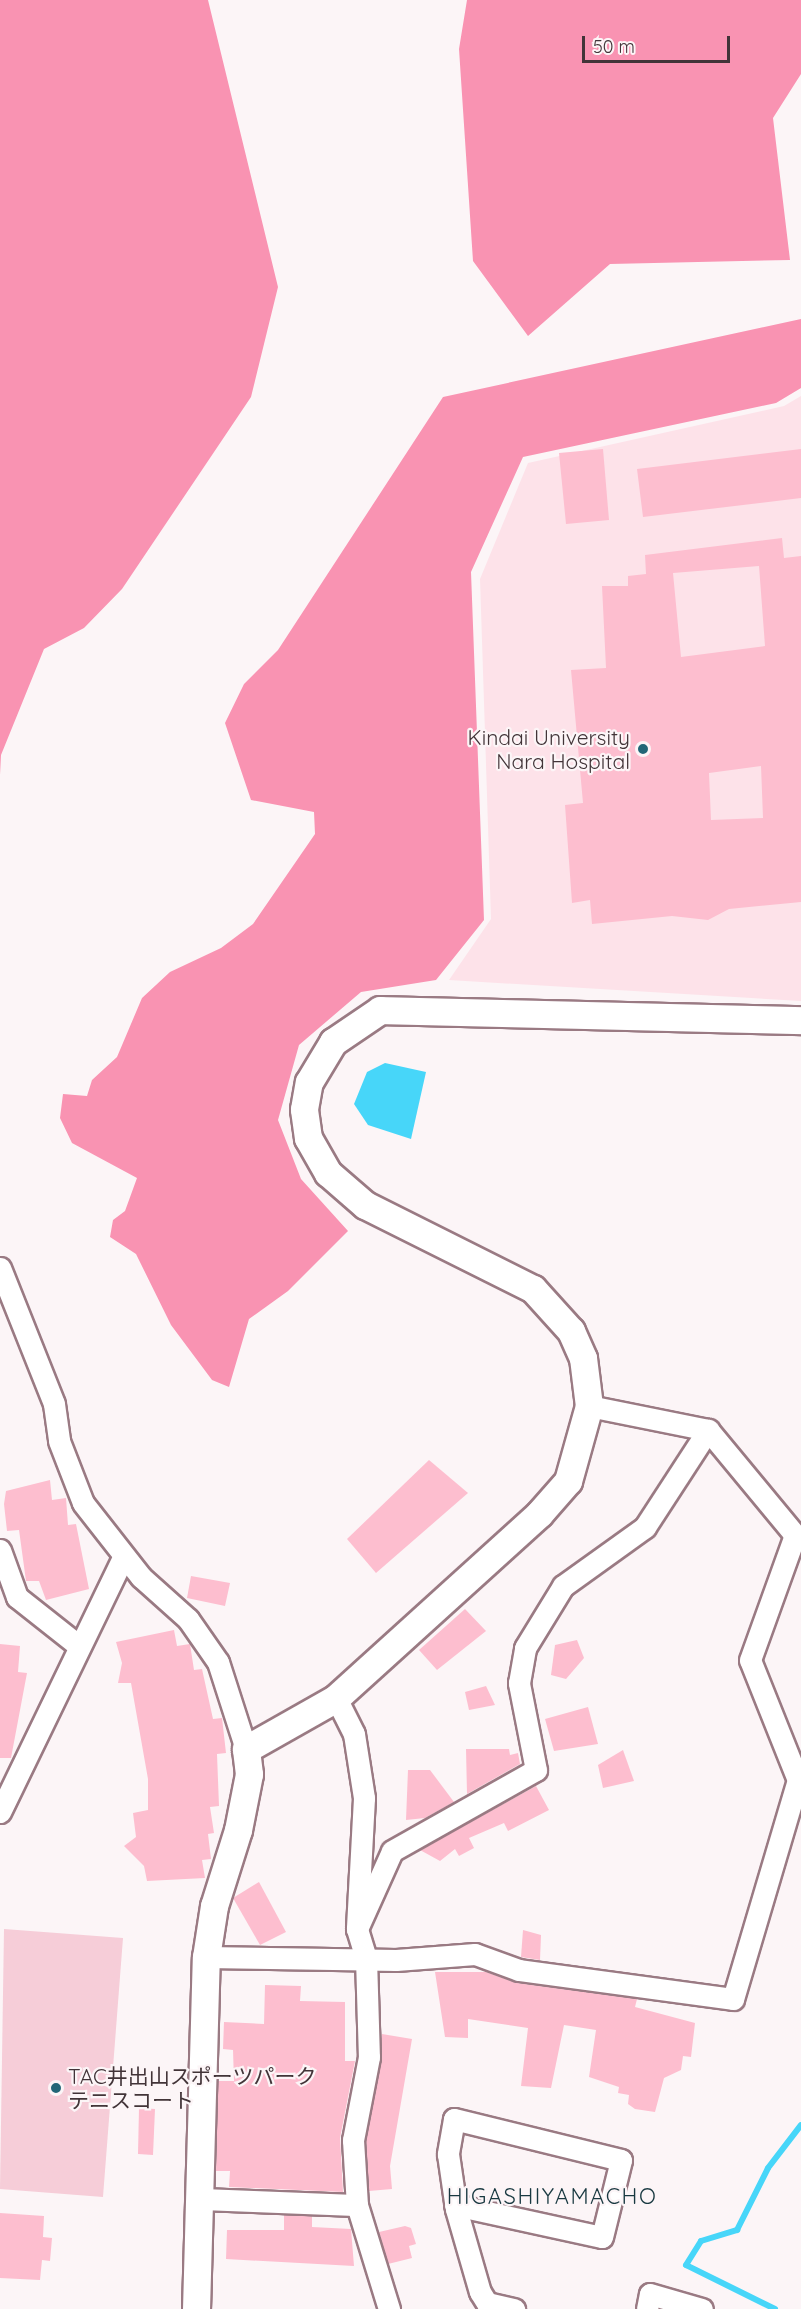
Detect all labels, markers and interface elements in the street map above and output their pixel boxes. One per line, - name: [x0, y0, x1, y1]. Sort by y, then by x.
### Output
- scale bar: [585, 24, 734, 62]
- text: 50 m: [593, 35, 635, 58]
- place label: Kindai University Nara Hospital: [468, 724, 630, 774]
- marker: Kindai University Nara Hospital: [634, 740, 652, 758]
- place label: TAC井出山スポーツパーク テニスコート: [68, 2063, 317, 2113]
- marker: TAC井出山スポーツパーク テニスコート: [49, 2081, 63, 2095]
- district label: HIGASHIYAMACHO: [447, 2184, 657, 2210]

